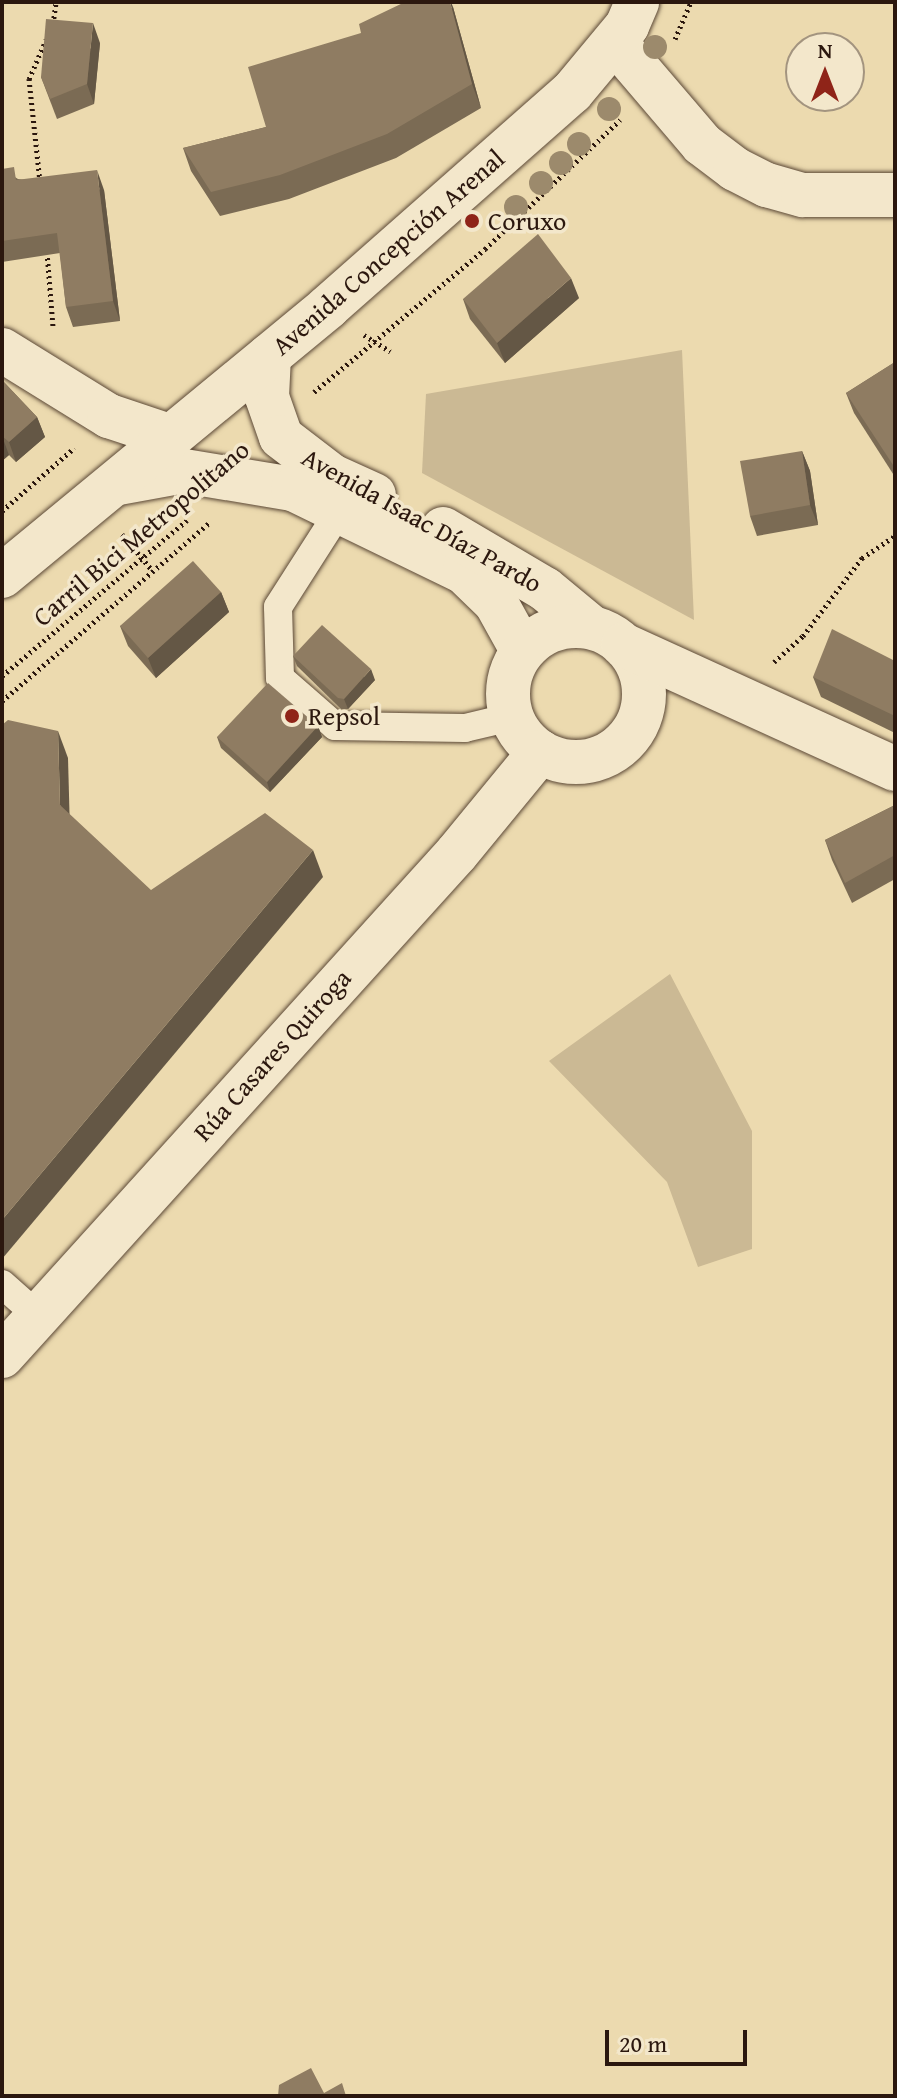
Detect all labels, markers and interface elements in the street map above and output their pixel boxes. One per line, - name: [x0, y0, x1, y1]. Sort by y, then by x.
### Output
- north arrow: [785, 32, 865, 112]
- text: N: [818, 34, 832, 66]
- street label: Avenida Concepción Arenal: [266, 143, 510, 361]
- place label: Coruxo: [488, 205, 566, 237]
- marker: Coruxo: [463, 212, 481, 230]
- street label: Carril Bici Metropolitano: [27, 434, 255, 632]
- street label: Avenida Isaac Díaz Pardo: [297, 441, 547, 599]
- place label: Repsol: [308, 700, 380, 732]
- marker: Repsol: [283, 707, 301, 725]
- street label: Rúa Casares Quiroga: [187, 963, 357, 1147]
- scale bar: [609, 2014, 751, 2064]
- text: 20 m: [619, 2026, 667, 2061]

